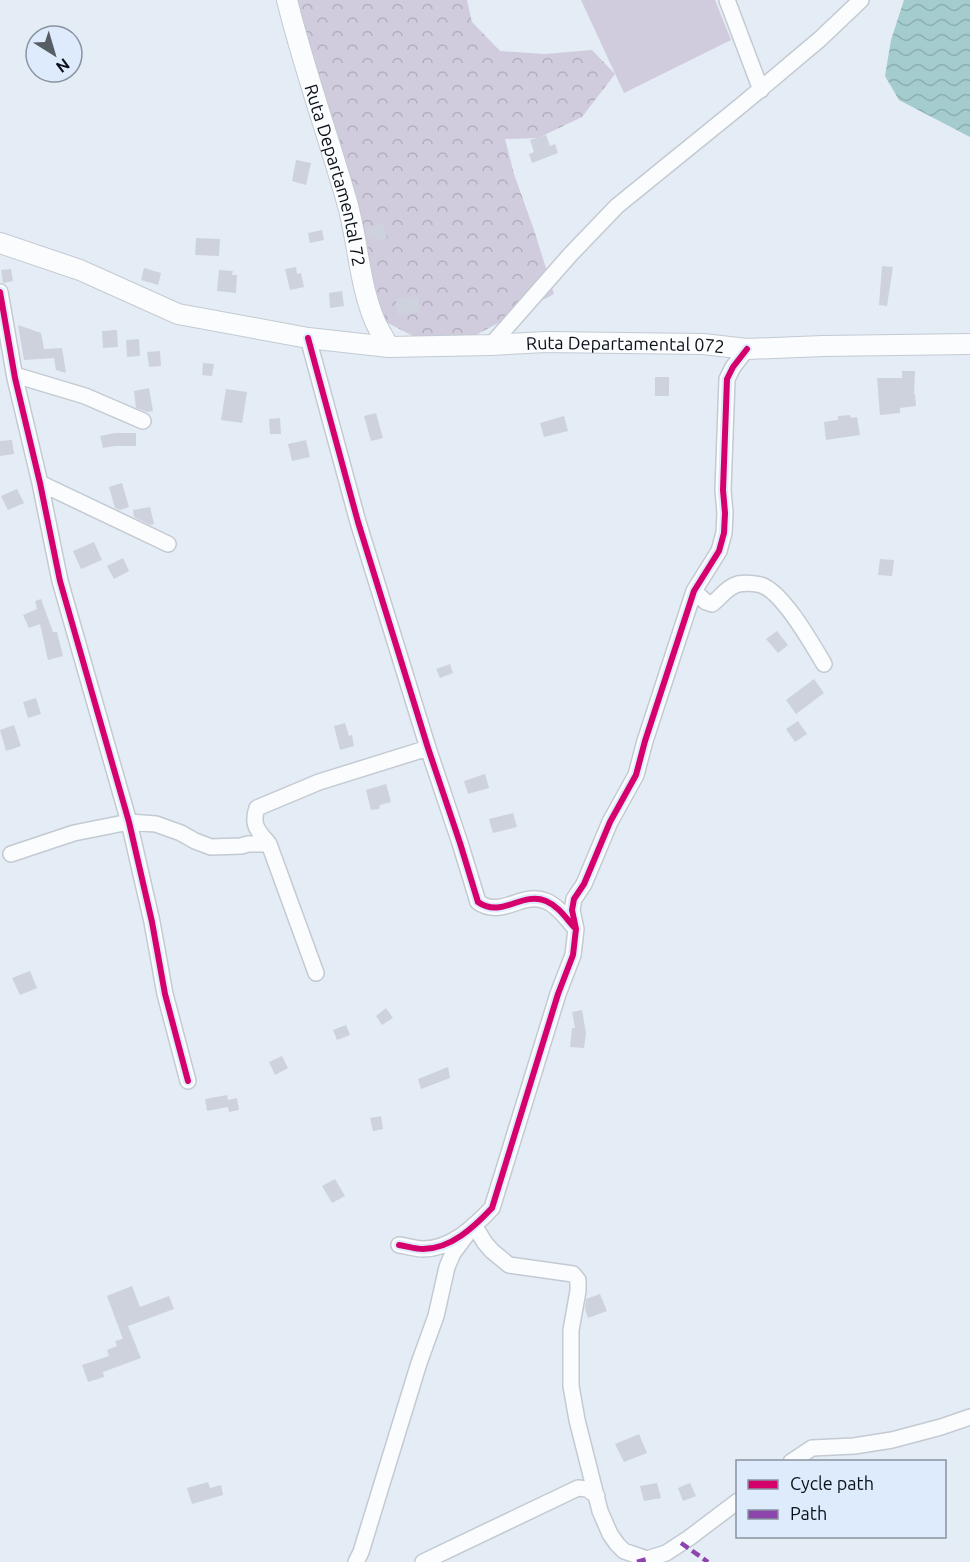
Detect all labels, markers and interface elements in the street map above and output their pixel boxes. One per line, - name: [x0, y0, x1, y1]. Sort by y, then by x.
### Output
- north arrow: [24, 24, 84, 84]
- text: N: [53, 55, 73, 77]
- street label: Ruta Departamental 72: [301, 81, 370, 268]
- street label: Ruta Departamental 072: [525, 332, 726, 356]
- legend: [736, 1460, 946, 1538]
- text: Cycle path: [790, 1473, 874, 1493]
- text: Path: [790, 1503, 827, 1523]

